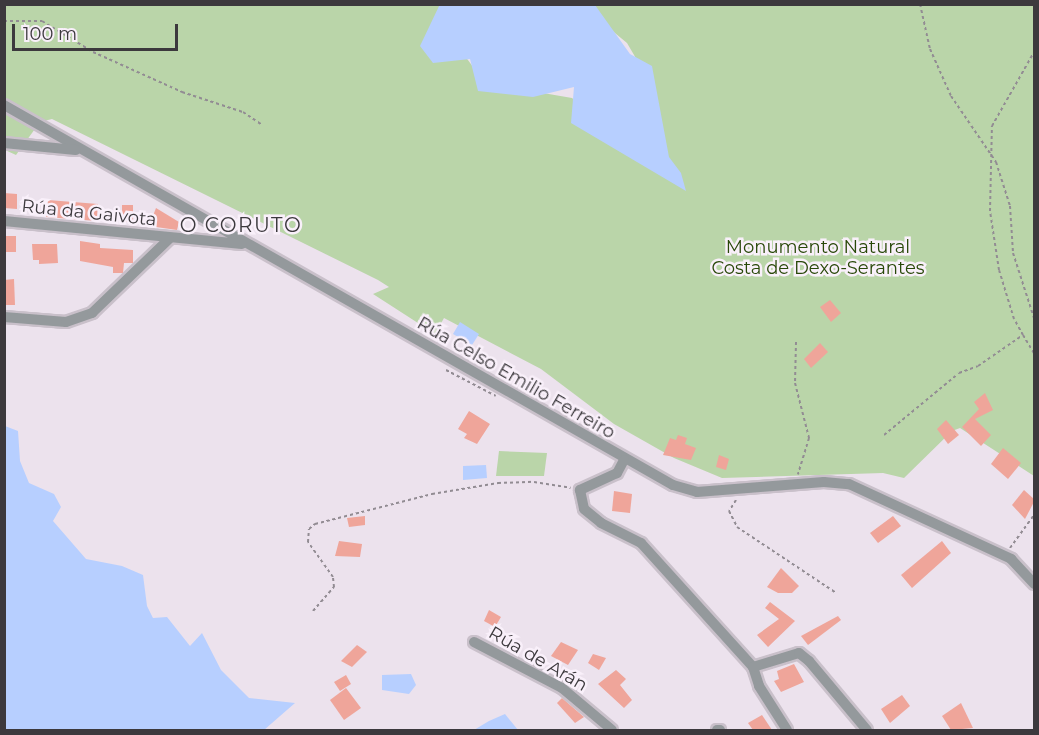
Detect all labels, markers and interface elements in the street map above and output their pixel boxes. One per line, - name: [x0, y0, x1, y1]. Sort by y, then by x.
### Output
- scale bar: [15, 12, 182, 50]
- text: 100 m: [23, 23, 77, 45]
- street label: Rúa da Gaivota: [20, 195, 158, 231]
- district label: O CORUTO: [180, 213, 302, 237]
- park label: Monumento Natural Costa de Dexo-Serantes: [711, 237, 925, 280]
- street label: Rúa Celso Emilio Ferreiro: [413, 312, 619, 444]
- street label: Rúa de Arán: [485, 622, 591, 696]

